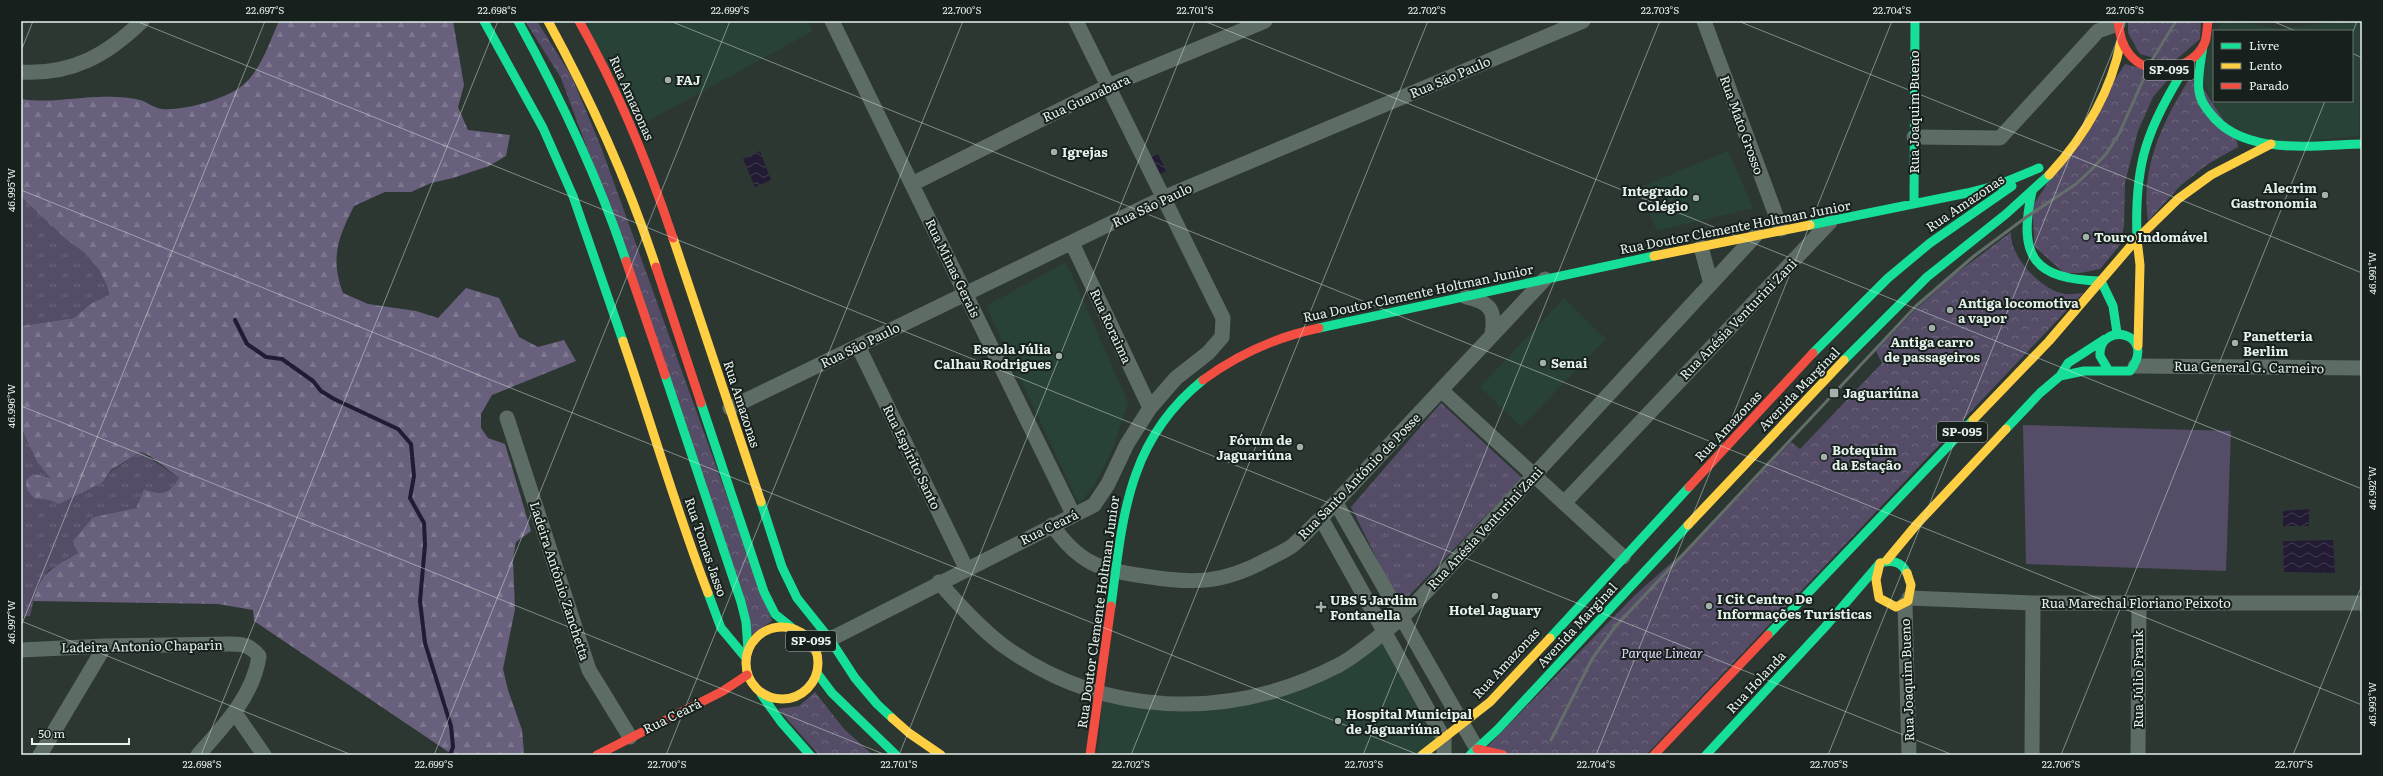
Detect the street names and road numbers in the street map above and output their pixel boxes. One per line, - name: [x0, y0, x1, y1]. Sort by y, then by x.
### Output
- street label: Rua Joaquim Bueno: [1904, 50, 1923, 174]
- street label: Rua São Paulo: [1406, 51, 1493, 102]
- street label: Rua Amazonas: [605, 52, 660, 143]
- road number: SP-095: [2144, 60, 2194, 80]
- street label: Rua Guanabara: [1039, 69, 1133, 126]
- street label: Rua Mato Grosso: [1716, 73, 1769, 177]
- street label: Rua Amazonas: [1922, 169, 2008, 236]
- street label: Rua São Paulo: [1109, 178, 1195, 231]
- street label: Rua Doutor Clemente Holtman Junior: [1618, 195, 1853, 258]
- street label: Rua Minas Gerais: [921, 215, 986, 320]
- street label: Rua Anésia Venturini Zani: [1675, 253, 1801, 383]
- street label: Rua Doutor Clemente Holtman Junior: [1301, 259, 1536, 326]
- street label: Rua Roraima: [1086, 285, 1137, 366]
- street label: Rua São Paulo: [817, 317, 903, 372]
- street label: Avenida Marginal: [1754, 342, 1844, 435]
- street label: Rua General G. Carneiro: [2174, 356, 2325, 377]
- street label: Rua Amazonas: [719, 358, 766, 450]
- street label: Rua Amazonas: [1690, 386, 1766, 465]
- street label: Rua Espírito Santo: [879, 401, 946, 513]
- street label: Rua Santo Antônio de Posse: [1293, 408, 1424, 543]
- road number: SP-095: [1937, 422, 1987, 442]
- street label: Rua Anésia Venturini Zani: [1423, 462, 1547, 593]
- street label: Rua Doutor Clemente Holtman Junior: [1072, 493, 1123, 730]
- street label: Rua Tomas Jasso: [681, 495, 732, 599]
- street label: Ladeira Antônio Zanchetta: [526, 499, 595, 663]
- street label: Rua Ceará: [1017, 504, 1081, 549]
- street label: Avenida Marginal: [1532, 577, 1622, 671]
- street label: Rua Marechal Floriano Peixoto: [2041, 593, 2231, 612]
- street label: Rua Joaquim Bueno: [1895, 618, 1918, 742]
- street label: Rua Amazonas: [1468, 623, 1544, 702]
- street label: Rua Júlio Frank: [2128, 629, 2147, 728]
- road number: SP-095: [786, 631, 836, 651]
- street label: Ladeira Antonio Chaparin: [61, 635, 223, 656]
- street label: Rua Holanda: [1722, 646, 1790, 717]
- street label: Rua Ceará: [640, 693, 704, 738]

